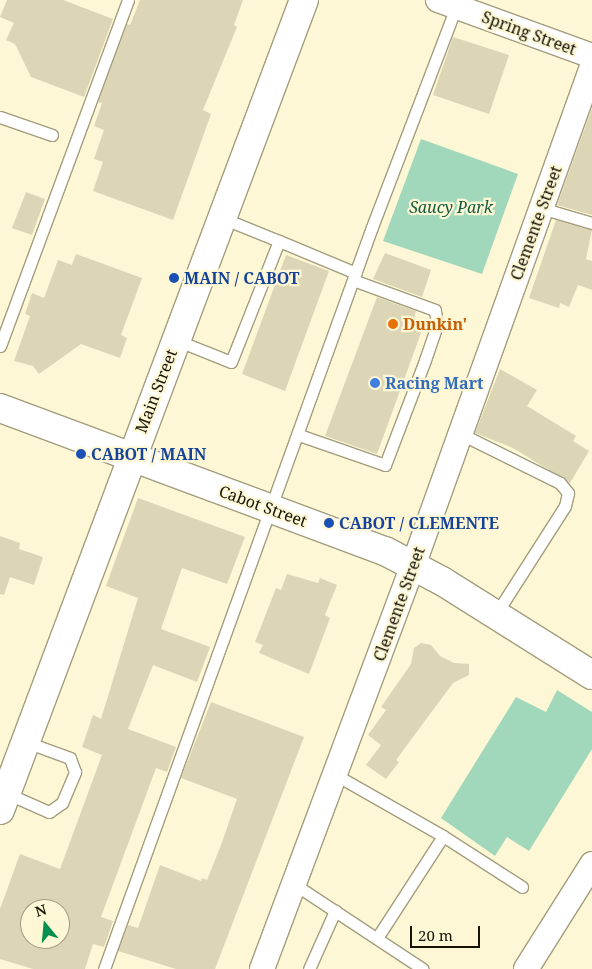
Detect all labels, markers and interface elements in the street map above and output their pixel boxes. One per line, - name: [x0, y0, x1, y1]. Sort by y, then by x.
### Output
- street label: Spring Street: [479, 7, 579, 59]
- street label: Clemente Street: [506, 163, 566, 283]
- park label: Saucy Park: [409, 197, 493, 217]
- place label: MAIN / CABOT: [184, 268, 299, 288]
- marker: MAIN / CABOT: [168, 272, 180, 284]
- place label: Dunkin': [403, 314, 467, 334]
- marker: Dunkin': [387, 318, 399, 330]
- street label: Main Street: [131, 346, 181, 436]
- place label: Racing Mart: [385, 373, 484, 393]
- marker: Racing Mart: [369, 377, 381, 389]
- place label: CABOT / MAIN: [91, 444, 206, 464]
- marker: CABOT / MAIN: [75, 448, 87, 460]
- street label: Cabot Street: [216, 481, 310, 531]
- place label: CABOT / CLEMENTE: [339, 513, 499, 533]
- marker: CABOT / CLEMENTE: [323, 517, 335, 529]
- street label: Clemente Street: [369, 544, 429, 664]
- north arrow: [20, 899, 70, 949]
- text: N: [33, 899, 49, 921]
- scale bar: [412, 916, 482, 948]
- text: 20 m: [418, 925, 453, 945]

